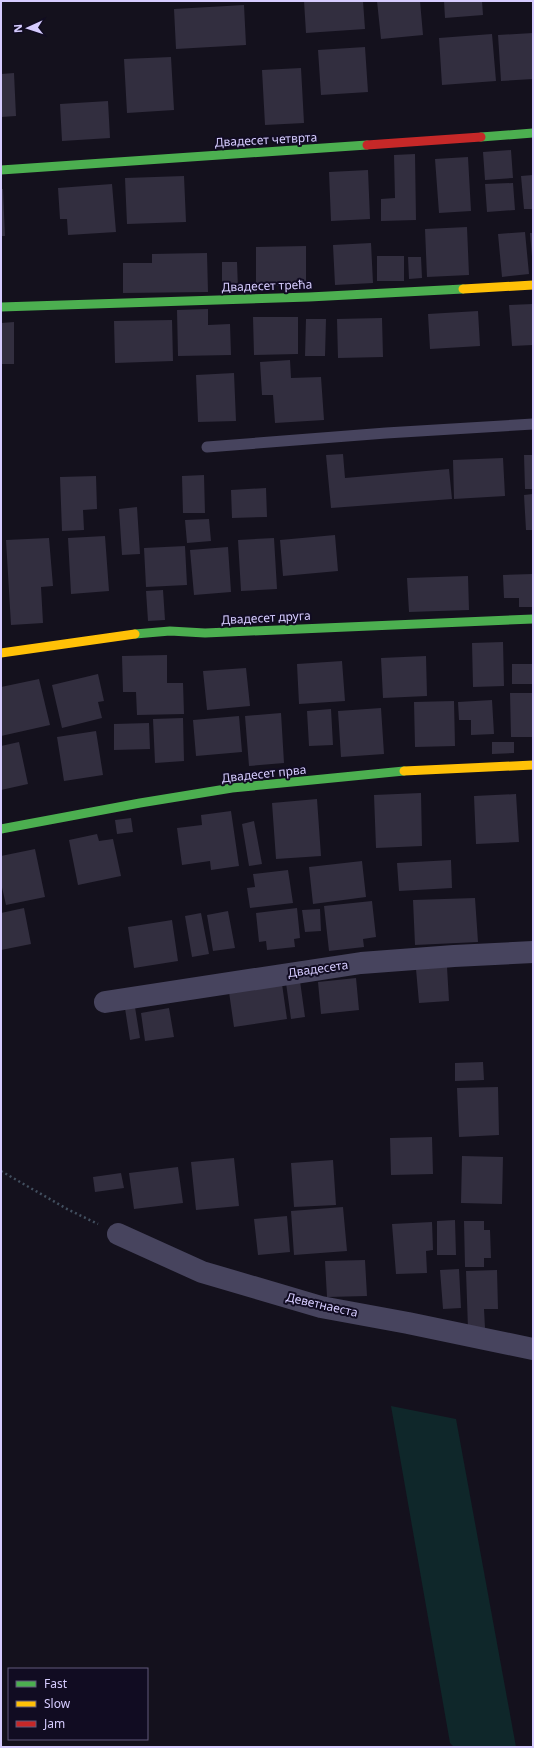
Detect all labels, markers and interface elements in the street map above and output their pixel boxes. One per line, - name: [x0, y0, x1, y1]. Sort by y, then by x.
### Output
- north arrow: [8, 8, 48, 48]
- text: N: [10, 24, 25, 33]
- street label: Двадесет четврта: [214, 128, 318, 151]
- street label: Двадесет трећа: [221, 275, 313, 296]
- street label: Двадесет друга: [221, 607, 311, 628]
- street label: Двадесет прва: [221, 761, 307, 786]
- street label: Двадесета: [287, 956, 349, 981]
- street label: Деветнаеста: [285, 1288, 360, 1321]
- legend: [8, 1668, 148, 1740]
- text: Fast: [44, 1675, 68, 1692]
- text: Slow: [44, 1695, 71, 1712]
- text: Jam: [43, 1715, 65, 1732]

